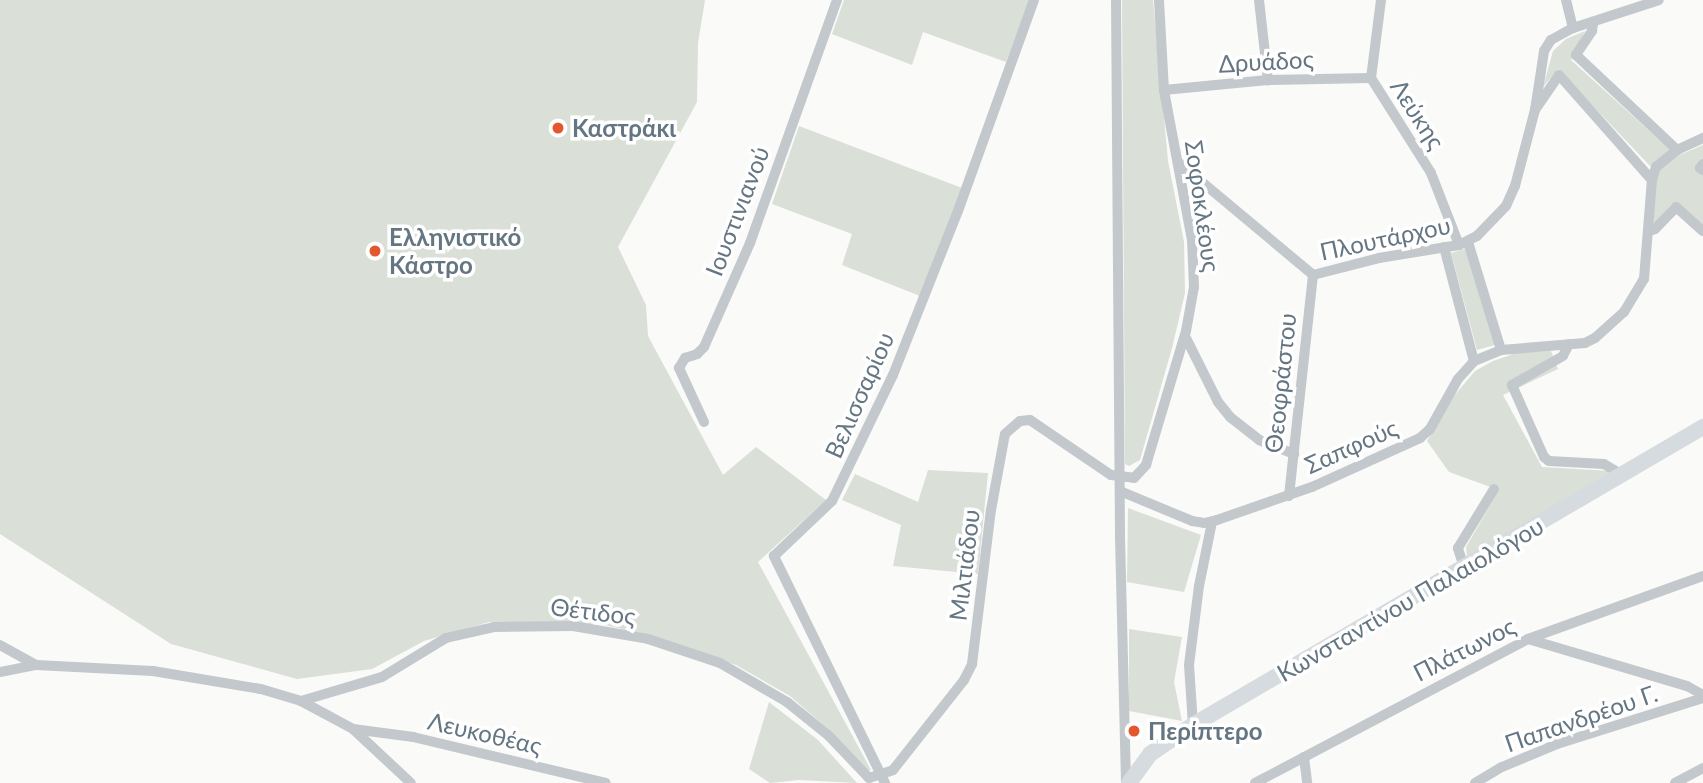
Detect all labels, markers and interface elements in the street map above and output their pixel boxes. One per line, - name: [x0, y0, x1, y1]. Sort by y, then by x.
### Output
- street label: Δρυάδος: [1218, 44, 1314, 78]
- street label: Λεύκης: [1385, 74, 1451, 154]
- place label: Καστράκι: [572, 114, 676, 142]
- marker: Καστράκι: [550, 120, 566, 136]
- street label: Σοφοκλέους: [1180, 138, 1226, 274]
- street label: Ιουστινιανού: [699, 142, 775, 280]
- street label: Πλουτάρχου: [1317, 210, 1453, 266]
- place label: Ελληνιστικό Κάστρο: [389, 223, 521, 279]
- marker: Ελληνιστικό Κάστρο: [367, 243, 383, 259]
- street label: Θεοφράστου: [1258, 312, 1302, 454]
- street label: Βελισσαρίου: [818, 328, 900, 462]
- street label: Σαπφούς: [1300, 413, 1402, 479]
- street label: Μιλτιάδου: [943, 508, 985, 622]
- street label: Κωνσταντίνου Παλαιολόγου: [1272, 511, 1548, 687]
- street label: Θέτιδος: [549, 592, 637, 630]
- street label: Πλάτωνος: [1408, 611, 1520, 687]
- street label: Παπανδρέου Γ.: [1501, 678, 1661, 758]
- street label: Λευκοθέας: [425, 706, 545, 760]
- place label: Περίπτερο: [1148, 717, 1262, 745]
- marker: Περίπτερο: [1126, 723, 1142, 739]

